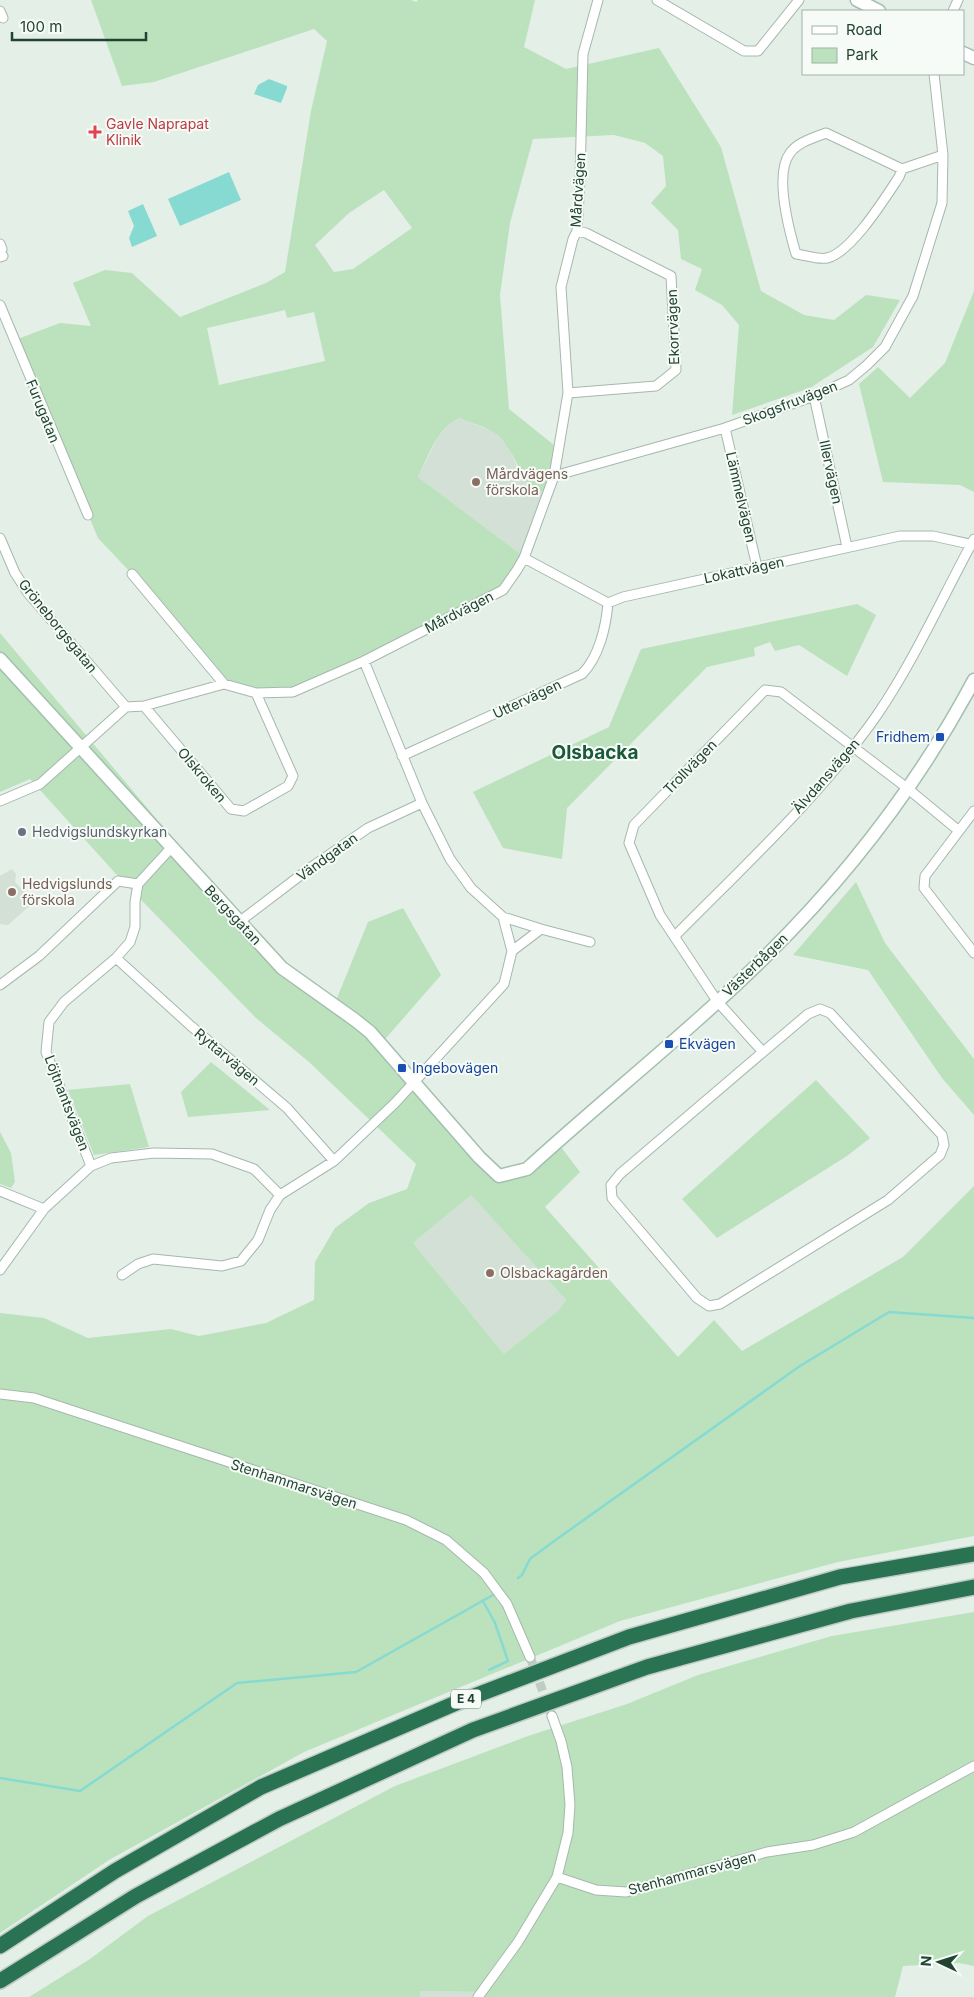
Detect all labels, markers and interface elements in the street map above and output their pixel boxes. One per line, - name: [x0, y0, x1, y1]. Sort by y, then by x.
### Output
- scale bar: [12, 10, 146, 42]
- legend: [802, 10, 964, 75]
- text: 100 m: [20, 17, 62, 36]
- text: Road: [846, 20, 882, 39]
- text: Park: [846, 45, 879, 64]
- place label: Gavle Naprapat Klinik: [106, 115, 209, 148]
- marker: Gavle Naprapat Klinik: [88, 125, 102, 139]
- street label: Mårdvägen: [566, 152, 589, 228]
- street label: Ekorrvägen: [663, 289, 682, 365]
- street label: Furugatan: [23, 377, 64, 445]
- street label: Skogsfruvägen: [740, 377, 840, 428]
- street label: Illervägen: [816, 438, 847, 505]
- street label: Lämmelvägen: [723, 450, 760, 544]
- place label: Mårdvägens förskola: [486, 465, 568, 498]
- marker: Mårdvägens förskola: [470, 476, 482, 488]
- street label: Lokattvägen: [702, 553, 786, 586]
- street label: Gröneborgsgatan: [15, 575, 101, 676]
- street label: Mårdvägen: [422, 587, 496, 636]
- street label: Uttervägen: [490, 675, 564, 722]
- place label: Fridhem: [876, 728, 930, 745]
- marker: Fridhem: [934, 731, 946, 743]
- street label: Älvdansvägen: [789, 735, 863, 817]
- street label: Trollvägen: [659, 736, 720, 797]
- district label: Olsbacka: [552, 741, 638, 764]
- street label: Olskroken: [175, 744, 230, 806]
- place label: Hedvigslundskyrkan: [32, 823, 167, 840]
- marker: Hedvigslundskyrkan: [16, 826, 28, 838]
- street label: Vändgatan: [293, 829, 360, 884]
- place label: Hedvigslunds förskola: [22, 875, 112, 908]
- street label: Bergsgatan: [201, 881, 265, 948]
- marker: Hedvigslunds förskola: [6, 886, 18, 898]
- street label: Västerbågen: [719, 929, 791, 1000]
- street label: Ryttarvägen: [191, 1024, 263, 1089]
- place label: Ekvägen: [679, 1035, 736, 1052]
- marker: Ekvägen: [663, 1038, 675, 1050]
- street label: Löjtnantsvägen: [41, 1053, 94, 1153]
- place label: Ingebovägen: [412, 1059, 498, 1076]
- marker: Ingebovägen: [396, 1062, 408, 1074]
- place label: Olsbackagården: [500, 1264, 608, 1281]
- marker: Olsbackagården: [484, 1267, 496, 1279]
- street label: Stenhammarsvägen: [229, 1455, 359, 1512]
- road number: E 4: [451, 1690, 481, 1708]
- street label: Stenhammarsvägen: [626, 1847, 758, 1898]
- north arrow: [914, 1937, 964, 1987]
- text: N: [917, 1955, 934, 1967]

